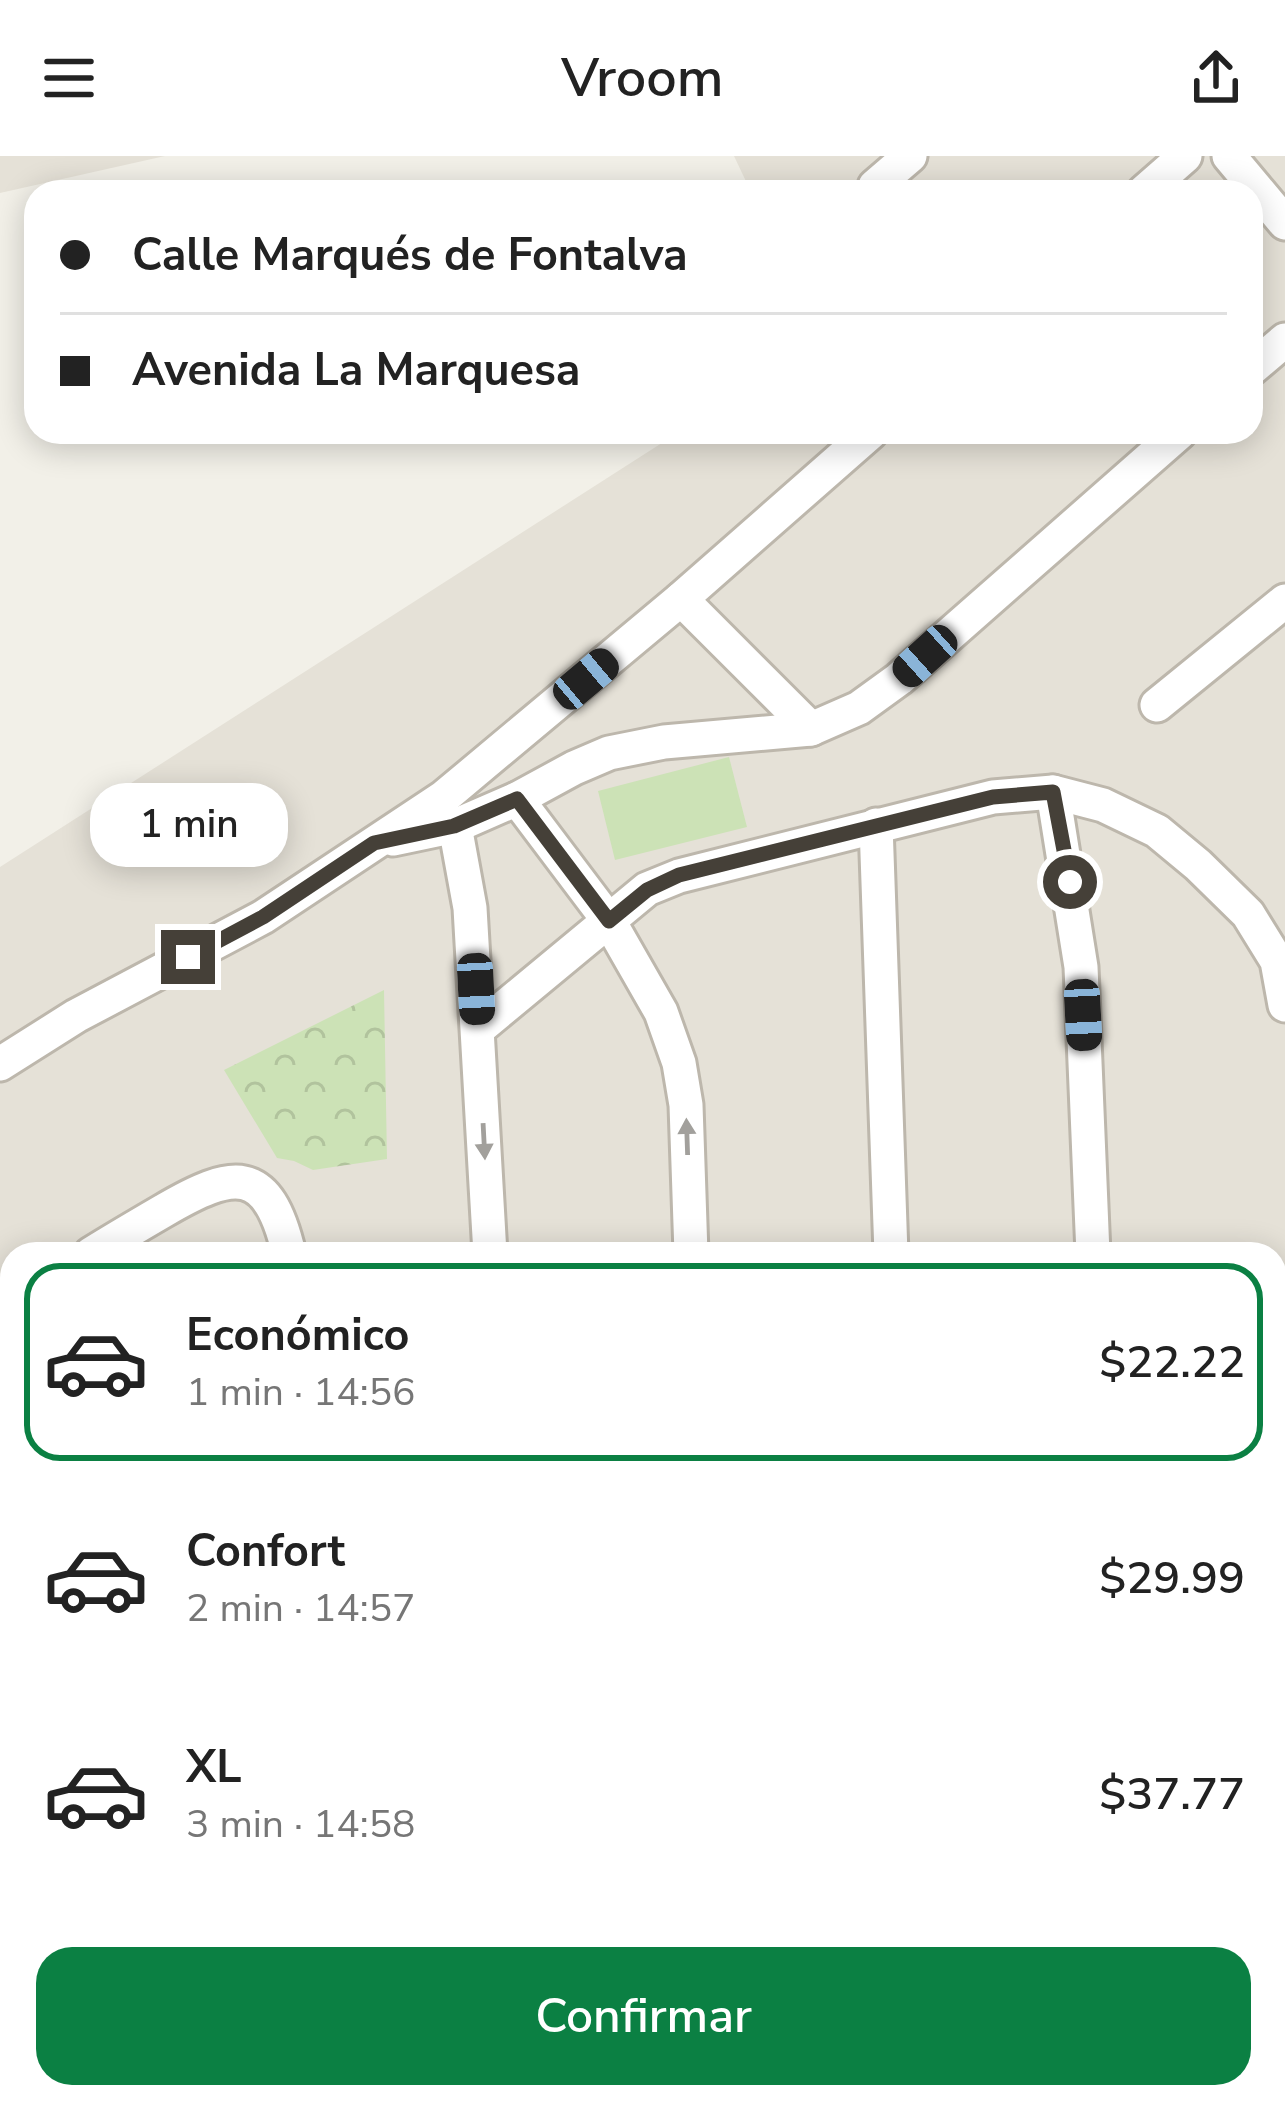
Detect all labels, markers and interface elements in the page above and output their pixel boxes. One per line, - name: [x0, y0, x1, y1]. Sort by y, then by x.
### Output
- text: Vroom: [561, 41, 724, 115]
- icon: menu: [36, 45, 102, 111]
- icon: share: [1183, 45, 1249, 111]
- text: Calle Marqués de Fontalva: [132, 225, 688, 286]
- text: Avenida La Marquesa: [132, 340, 580, 401]
- car: [886, 619, 964, 693]
- car: [547, 642, 625, 716]
- callout: 1 min: [89, 783, 287, 867]
- text: 1 min: [139, 798, 239, 851]
- route start: [1043, 855, 1097, 909]
- route end: [161, 930, 215, 984]
- car: [456, 952, 496, 1026]
- car: [1063, 978, 1103, 1052]
- one-way arrow: [677, 1117, 696, 1155]
- one-way arrow: [475, 1123, 494, 1161]
- text: Económico: [186, 1305, 409, 1366]
- icon: car: [42, 1308, 150, 1416]
- text: $22.22: [1099, 1332, 1245, 1393]
- text: 1 min · 14:56: [186, 1366, 415, 1419]
- text: Confort: [186, 1521, 345, 1582]
- icon: car: [42, 1524, 150, 1632]
- text: $29.99: [1099, 1548, 1245, 1609]
- text: 2 min · 14:57: [186, 1582, 415, 1635]
- text: XL: [186, 1737, 242, 1798]
- icon: car: [42, 1740, 150, 1848]
- text: $37.77: [1099, 1764, 1245, 1825]
- text: 3 min · 14:58: [186, 1798, 415, 1851]
- button: Confirmar: [36, 1947, 1251, 2085]

